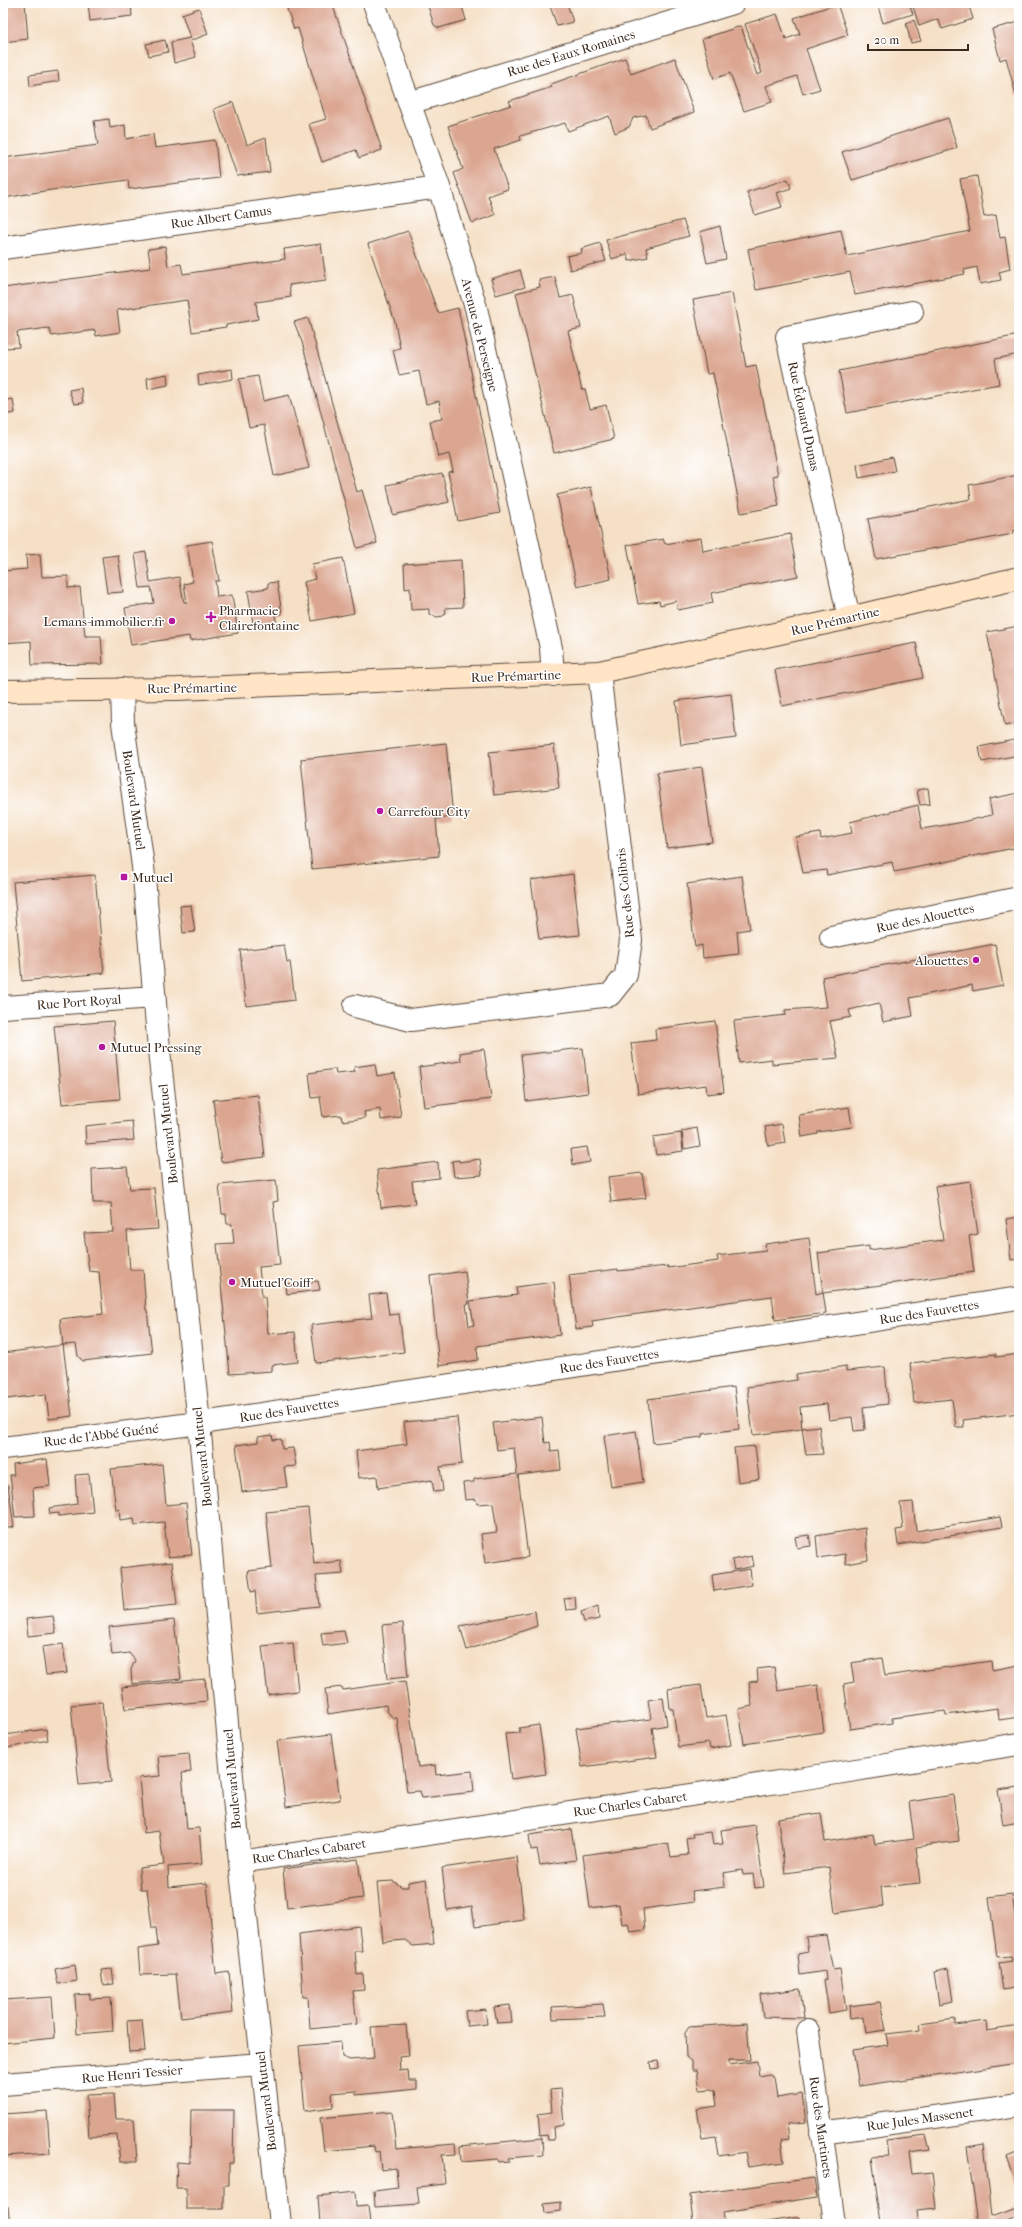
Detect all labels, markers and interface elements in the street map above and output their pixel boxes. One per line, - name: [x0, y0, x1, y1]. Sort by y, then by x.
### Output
- street label: Rue des Eaux Romaines: [505, 26, 637, 80]
- scale bar: [868, 26, 968, 52]
- text: 20 m: [874, 33, 899, 47]
- street label: Rue Albert Camus: [170, 202, 273, 231]
- street label: Avenue de Perseigne: [458, 276, 502, 394]
- street label: Rue Édouard Dunas: [785, 360, 823, 472]
- place label: Pharmacie Clairefontaine: [219, 603, 300, 633]
- street label: Rue Prémartine: [789, 603, 881, 638]
- marker: Pharmacie Clairefontaine: [206, 612, 216, 622]
- place label: Lemans-immobilier.fr: [43, 614, 164, 629]
- marker: Lemans-immobilier.fr: [167, 616, 177, 626]
- street label: Rue Prémartine: [471, 667, 562, 685]
- street label: Rue Prémartine: [147, 680, 238, 696]
- street label: Boulevard Mutuel: [120, 749, 148, 851]
- place label: Carrefour City: [388, 804, 471, 819]
- marker: Carrefour City: [375, 806, 385, 816]
- street label: Rue des Colibris: [613, 847, 637, 939]
- place label: Mutuel: [132, 870, 173, 885]
- marker: Mutuel: [119, 872, 129, 882]
- street label: Rue des Alouettes: [875, 900, 975, 936]
- place label: Alouettes: [914, 953, 968, 968]
- marker: Alouettes: [971, 955, 981, 965]
- street label: Rue Port Royal: [36, 992, 122, 1012]
- place label: Mutuel Pressing: [110, 1040, 202, 1055]
- marker: Mutuel Pressing: [97, 1042, 107, 1052]
- street label: Boulevard Mutuel: [155, 1083, 181, 1185]
- place label: Mutuel'Coiff: [240, 1275, 314, 1290]
- marker: Mutuel'Coiff: [227, 1277, 237, 1287]
- street label: Rue des Fauvettes: [878, 1297, 980, 1327]
- street label: Rue des Fauvettes: [558, 1346, 660, 1376]
- street label: Rue des Fauvettes: [238, 1395, 340, 1425]
- street label: Boulevard Mutuel: [189, 1406, 215, 1508]
- street label: Rue de l'Abbé Guéné: [43, 1420, 160, 1450]
- street label: Boulevard Mutuel: [220, 1728, 244, 1830]
- street label: Rue Charles Cabaret: [572, 1789, 688, 1819]
- street label: Rue Charles Cabaret: [251, 1836, 367, 1866]
- street label: Boulevard Mutuel: [252, 2050, 280, 2152]
- street label: Rue Henri Tessier: [81, 2062, 184, 2086]
- street label: Rue des Martinets: [806, 2075, 836, 2179]
- street label: Rue Jules Massenet: [866, 2104, 975, 2134]

